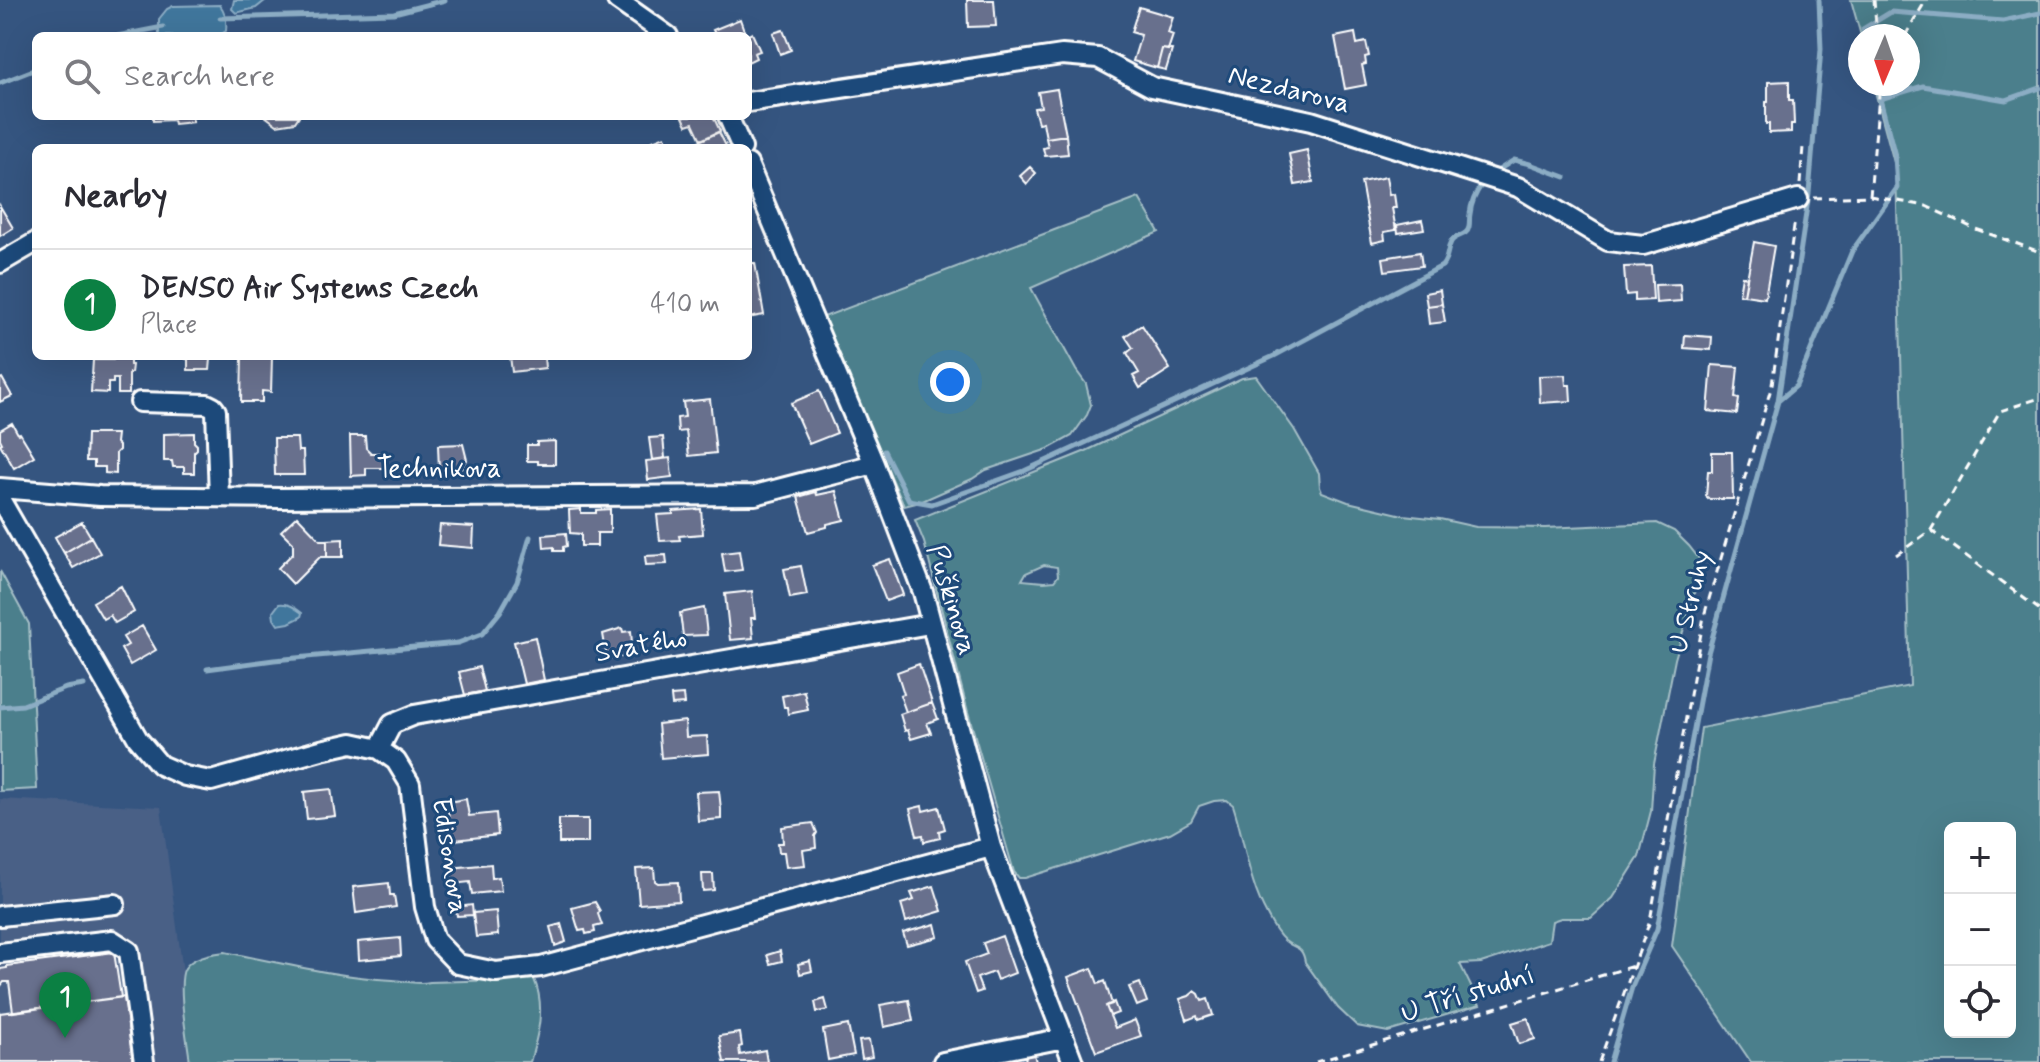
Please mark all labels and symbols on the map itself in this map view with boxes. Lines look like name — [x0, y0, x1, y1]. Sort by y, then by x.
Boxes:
north arrow — [1848, 24, 1920, 96]
street label: Nezdarova — [1224, 57, 1354, 123]
your location — [930, 362, 970, 402]
street label: Technikova — [377, 451, 501, 488]
street label: Puškinova — [917, 540, 985, 660]
street label: U Struhy — [1660, 547, 1722, 657]
street label: Svatého — [592, 620, 690, 672]
street label: Edisonova — [422, 795, 476, 917]
street label: U Tří studní — [1397, 957, 1539, 1033]
pin: 1 — [39, 972, 91, 1038]

